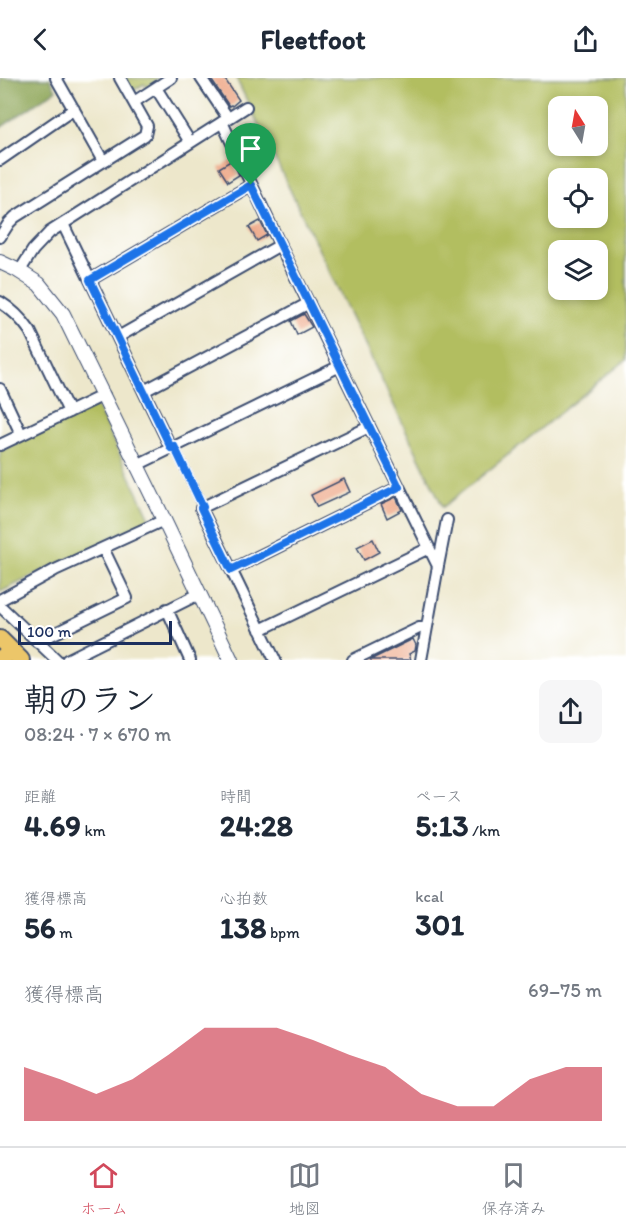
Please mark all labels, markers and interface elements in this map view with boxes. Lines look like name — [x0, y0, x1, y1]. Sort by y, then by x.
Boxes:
icon: back — [24, 23, 57, 56]
text: Fleetfoot — [260, 23, 366, 56]
icon: share — [569, 23, 602, 56]
north arrow — [548, 96, 608, 156]
map controls — [548, 96, 608, 300]
pin — [225, 123, 276, 185]
icon: arrive — [234, 132, 267, 165]
button: locate — [548, 168, 608, 228]
button: layers — [548, 240, 608, 300]
scale bar — [18, 618, 172, 646]
text: 100 m — [27, 622, 71, 641]
text: 朝のラン — [24, 680, 156, 719]
button: share — [539, 680, 602, 743]
text: 08:24 · 7 × 670 m — [24, 722, 171, 746]
text: 距離 — [24, 787, 56, 806]
text: 時間 — [220, 787, 252, 806]
text: ペース — [415, 787, 462, 806]
text: 4.69 — [24, 807, 81, 844]
text: 24:28 — [220, 807, 293, 844]
text: 5:13 — [415, 807, 469, 844]
text: km — [81, 821, 106, 840]
text: /km — [469, 821, 500, 840]
text: kcal — [415, 887, 444, 906]
text: 獲得標高 — [24, 889, 88, 908]
text: 心拍数 — [220, 889, 268, 908]
text: 301 — [415, 906, 464, 943]
text: 56 — [24, 909, 56, 946]
text: 138 — [220, 909, 266, 946]
text: m — [56, 923, 73, 942]
text: bpm — [266, 923, 300, 942]
text: 69–75 m — [528, 978, 602, 1002]
text: 獲得標高 — [24, 982, 104, 1006]
tab: ホーム — [80, 1159, 128, 1219]
tab: 地図 — [288, 1159, 321, 1219]
tab: 保存済み — [482, 1159, 546, 1219]

